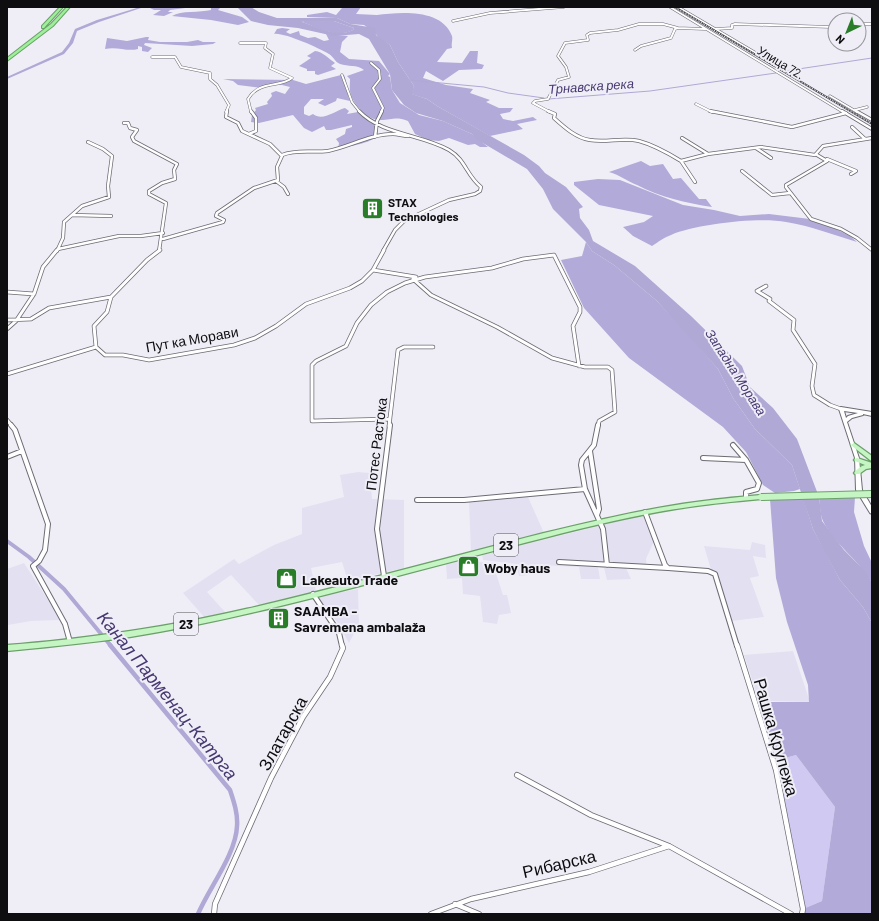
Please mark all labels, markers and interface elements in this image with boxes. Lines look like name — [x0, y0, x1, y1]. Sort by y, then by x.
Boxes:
north arrow — [827, 12, 867, 52]
text: N — [833, 32, 847, 47]
street label: Улица 72. — [755, 43, 807, 82]
water label: Трнавска река — [548, 75, 634, 97]
place label: STAX Technologies — [388, 195, 459, 223]
building icon: STAX Technologies — [360, 196, 386, 222]
street label: Пут ка Морави — [144, 322, 240, 356]
water label: Западна Морава — [702, 326, 770, 418]
street label: Потес Растока — [362, 396, 390, 491]
road number: 23 — [494, 534, 518, 556]
shop icon: Woby haus — [455, 554, 481, 580]
place label: Woby haus — [484, 559, 550, 576]
shop icon: Lakeauto Trade — [274, 566, 300, 592]
place label: Lakeauto Trade — [302, 571, 399, 588]
place label: SAAMBA - Savremena ambalaža — [294, 602, 426, 635]
building icon: SAAMBA - Savremena ambalaža — [265, 605, 291, 631]
water label: Канал Парменац-Катрга — [93, 606, 243, 784]
road number: 23 — [174, 613, 198, 635]
street label: Рашка Крупежа — [751, 676, 804, 799]
street label: Златарска — [253, 692, 311, 774]
street label: Рибарска — [520, 845, 598, 881]

